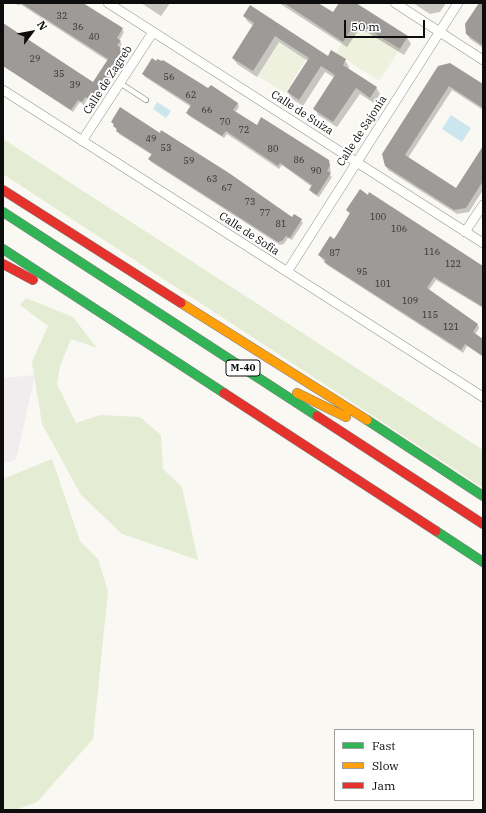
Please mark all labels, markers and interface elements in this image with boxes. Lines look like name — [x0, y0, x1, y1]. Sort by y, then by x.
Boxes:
house number: 32 — [57, 11, 67, 21]
north arrow — [12, 12, 52, 52]
scale bar — [346, 12, 427, 38]
text: N — [34, 18, 50, 33]
text: 50 m — [351, 19, 380, 34]
house number: 36 — [73, 22, 83, 32]
house number: 40 — [89, 32, 99, 42]
street label: Calle de Zagreb — [81, 43, 135, 117]
house number: 29 — [30, 54, 40, 64]
house number: 35 — [54, 69, 64, 79]
house number: 56 — [164, 72, 174, 82]
house number: 39 — [70, 80, 80, 90]
street label: Calle de Suiza — [268, 88, 336, 138]
house number: 62 — [186, 90, 196, 100]
street label: Calle de Sajonia — [334, 93, 390, 169]
house number: 66 — [202, 105, 212, 115]
house number: 70 — [220, 117, 230, 127]
house number: 72 — [239, 125, 249, 135]
house number: 49 — [146, 134, 156, 144]
house number: 53 — [161, 143, 171, 153]
house number: 80 — [268, 144, 278, 154]
house number: 86 — [294, 155, 304, 165]
house number: 59 — [184, 156, 194, 166]
house number: 90 — [311, 166, 321, 176]
house number: 63 — [207, 174, 217, 184]
house number: 67 — [222, 183, 232, 193]
house number: 73 — [245, 197, 255, 207]
house number: 77 — [260, 208, 270, 218]
street label: Calle de Sofía — [216, 210, 282, 258]
house number: 100 — [370, 212, 386, 222]
house number: 81 — [276, 219, 286, 229]
house number: 106 — [391, 224, 407, 234]
house number: 116 — [424, 247, 440, 257]
house number: 87 — [330, 248, 340, 258]
house number: 122 — [445, 259, 461, 269]
house number: 95 — [357, 267, 367, 277]
house number: 101 — [375, 279, 391, 289]
house number: 109 — [402, 296, 418, 306]
house number: 115 — [422, 310, 438, 320]
house number: 121 — [443, 322, 459, 332]
road number: M-40 — [226, 360, 260, 376]
legend — [334, 729, 474, 801]
text: Fast — [372, 738, 396, 753]
text: Slow — [372, 758, 399, 773]
text: Jam — [372, 778, 395, 793]

